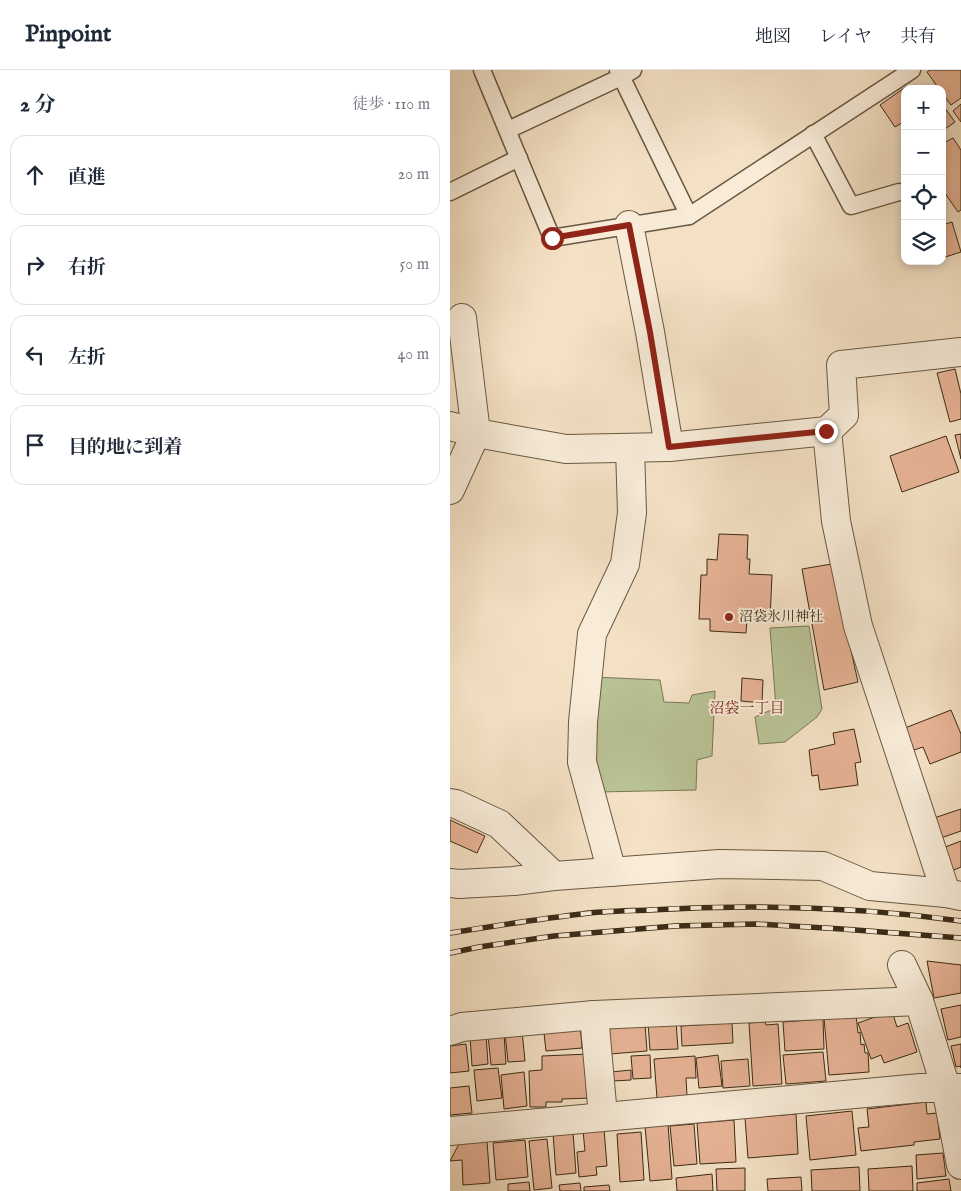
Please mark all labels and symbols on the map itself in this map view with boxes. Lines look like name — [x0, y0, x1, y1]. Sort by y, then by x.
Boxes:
route start — [541, 227, 564, 250]
route end — [815, 420, 838, 443]
place label: 沼袋氷川神社 — [739, 608, 823, 626]
marker: 沼袋氷川神社 — [723, 611, 735, 623]
district label: 沼袋一丁目 — [709, 699, 785, 718]

